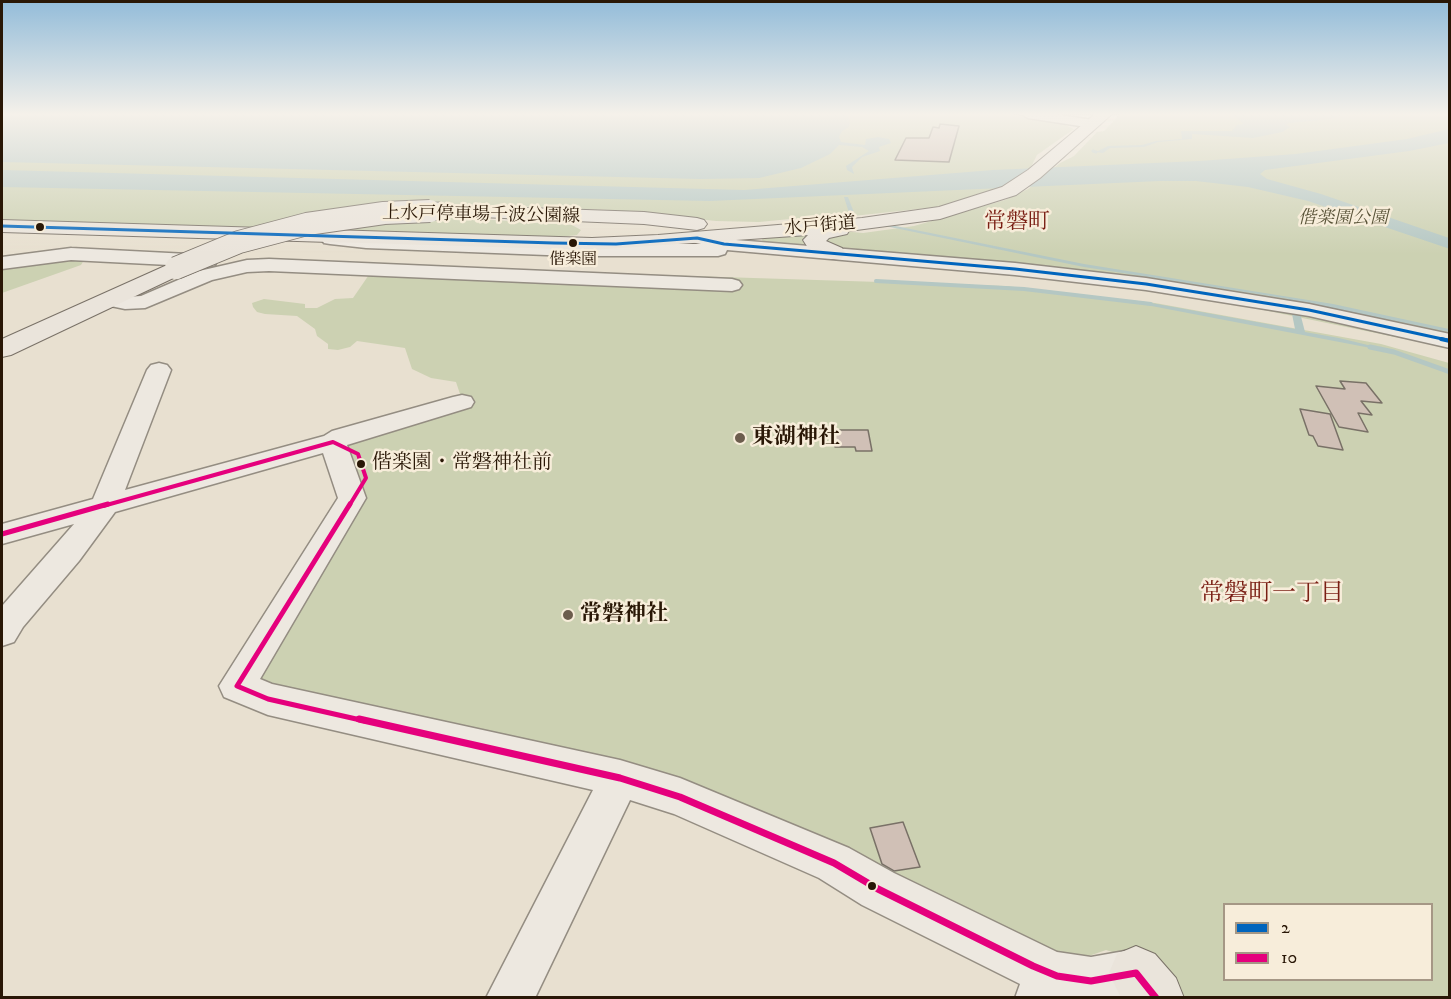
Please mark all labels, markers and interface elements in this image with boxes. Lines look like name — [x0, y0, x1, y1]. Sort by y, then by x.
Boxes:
street label: 上水戸停車場千波公園線 — [382, 203, 580, 229]
park label: 偕楽園公園 — [1298, 208, 1388, 230]
district label: 常磐町 — [984, 210, 1050, 236]
street label: 水戸街道 — [783, 213, 857, 241]
unlabelled marker — [34, 221, 46, 233]
marker: 偕楽園 — [567, 237, 579, 249]
place label: 偕楽園 — [549, 251, 597, 271]
place label: 東湖神社 — [752, 425, 840, 451]
marker: 東湖神社 — [733, 431, 747, 445]
place label: 偕楽園・常磐神社前 — [372, 452, 552, 476]
marker: 偕楽園・常磐神社前 — [355, 458, 367, 470]
district label: 常磐町一丁目 — [1200, 581, 1344, 609]
place label: 常磐神社 — [580, 602, 668, 628]
marker: 常磐神社 — [561, 608, 575, 622]
unlabelled marker — [866, 880, 878, 892]
legend — [1223, 903, 1433, 981]
text: 2 — [1281, 917, 1290, 939]
text: 10 — [1281, 947, 1297, 969]

